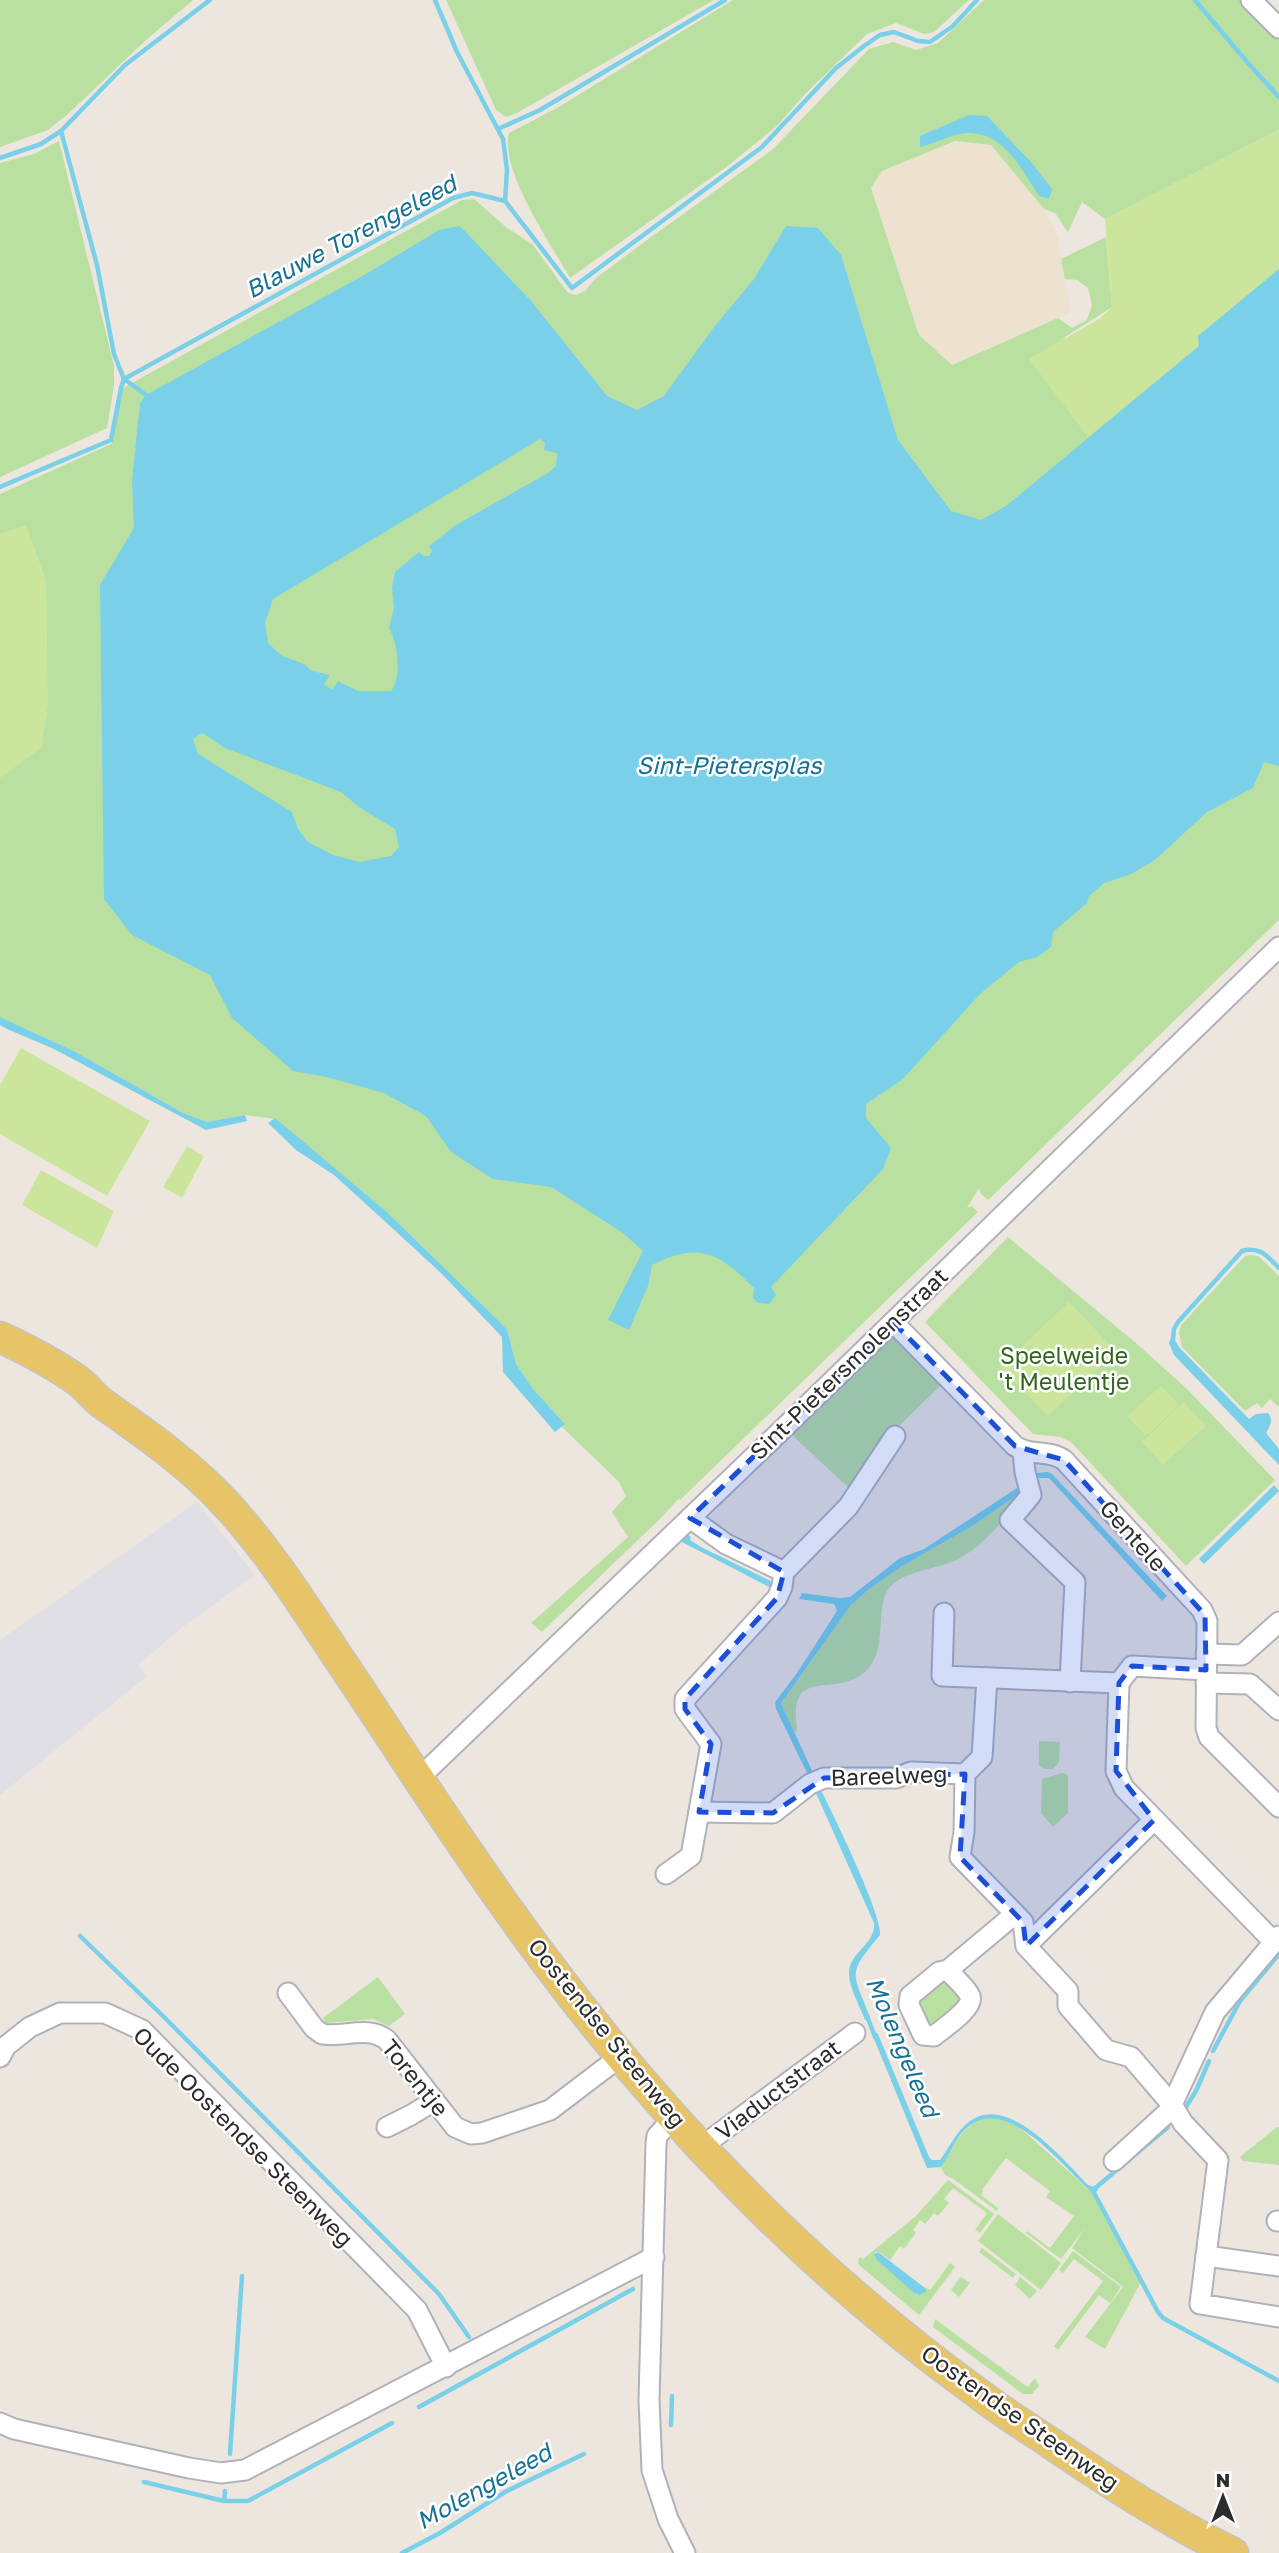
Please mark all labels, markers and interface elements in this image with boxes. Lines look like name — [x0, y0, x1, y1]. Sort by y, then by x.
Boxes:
water label: Blauwe Torengeleed — [240, 166, 464, 304]
water label: Sint-Pietersplas — [637, 750, 823, 779]
street label: Sint-Pietersmolenstraat — [743, 1261, 953, 1465]
park label: Speelweide 't Meulentje — [999, 1341, 1129, 1395]
street label: Gentele — [1094, 1494, 1173, 1577]
street label: Bareelweg — [830, 1759, 948, 1791]
street label: Oostendse Steenweg — [523, 1932, 693, 2133]
water label: Molengeleed — [860, 1972, 947, 2124]
street label: Oude Oostendse Steenweg — [128, 2021, 359, 2252]
street label: Torentje — [376, 2033, 455, 2121]
street label: Viaductstraat — [709, 2033, 846, 2145]
street label: Oostendse Steenweg — [916, 2338, 1125, 2496]
water label: Molengeleed — [411, 2435, 559, 2536]
north arrow — [1188, 2462, 1258, 2532]
text: N — [1216, 2468, 1230, 2491]

